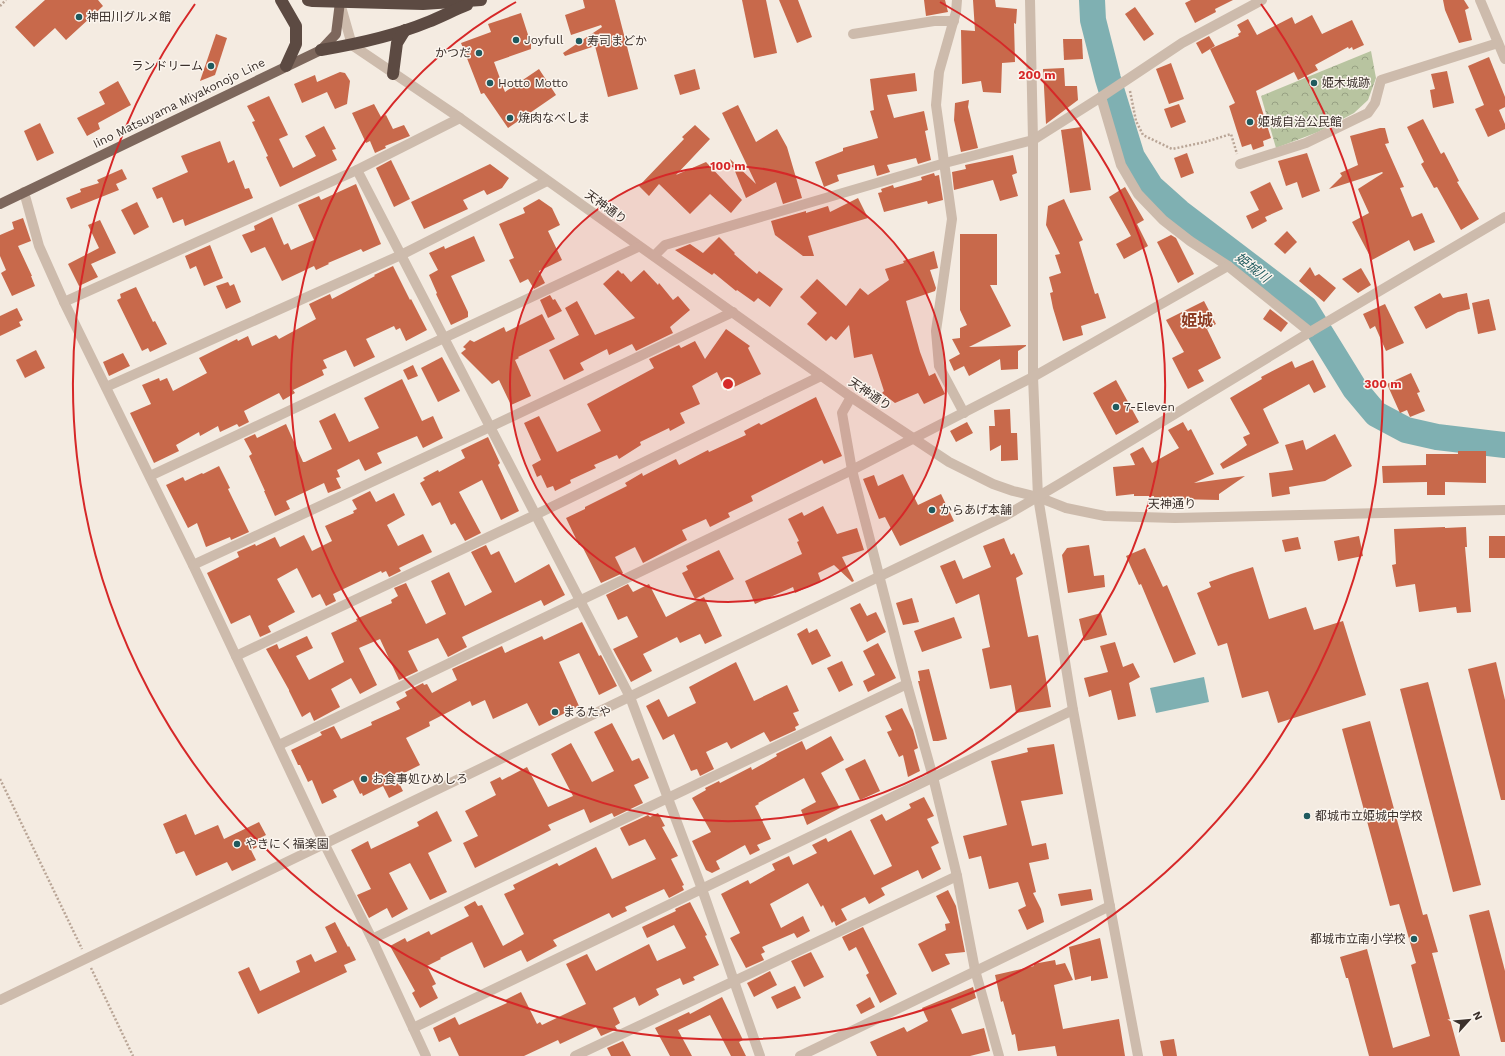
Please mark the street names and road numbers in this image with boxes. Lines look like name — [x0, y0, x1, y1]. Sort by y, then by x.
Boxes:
street label: Iino Matsuyama Miyakonojo Line — [91, 55, 267, 151]
street label: 天神通り — [582, 187, 630, 227]
street label: 天神通り — [846, 375, 894, 413]
street label: 天神通り — [1148, 497, 1196, 511]

